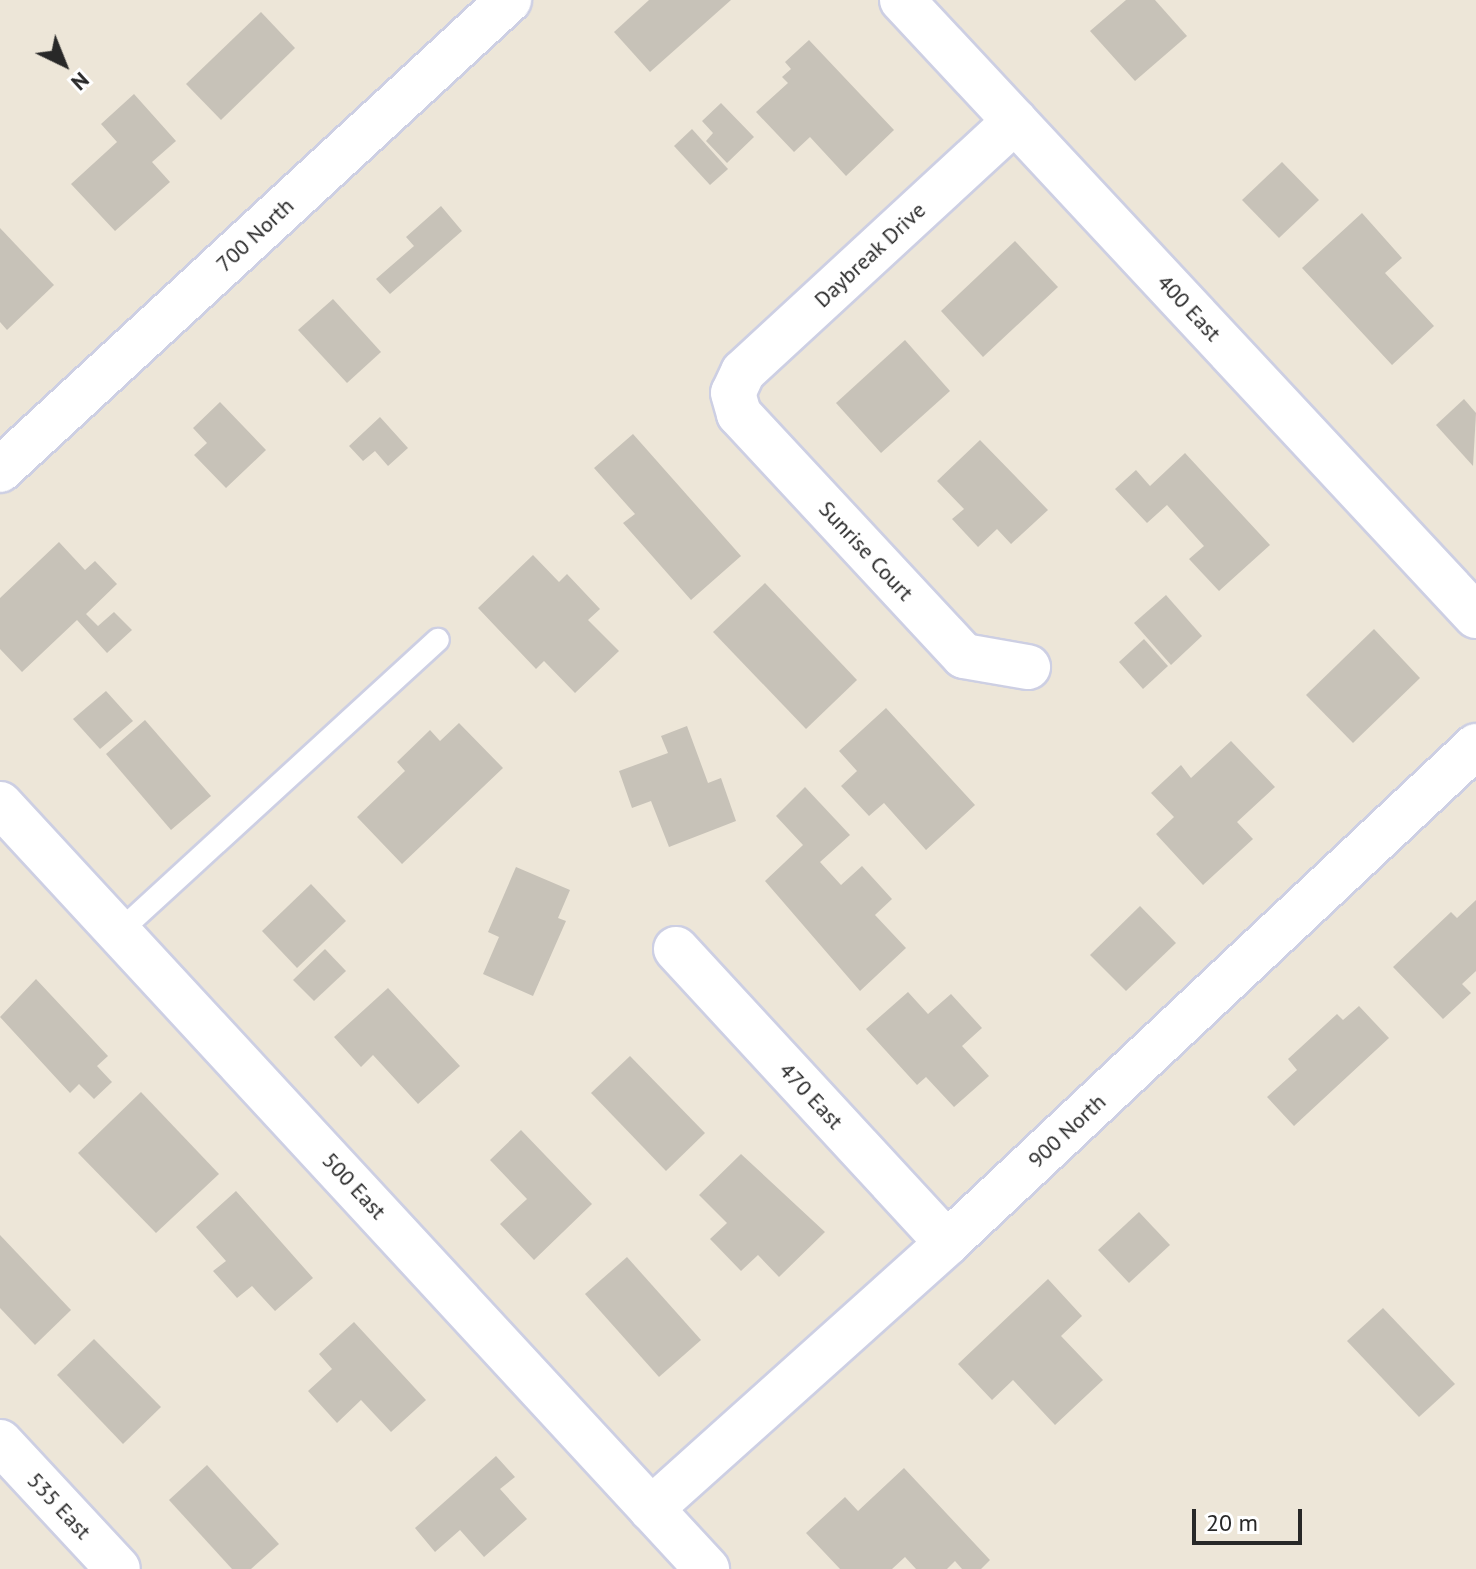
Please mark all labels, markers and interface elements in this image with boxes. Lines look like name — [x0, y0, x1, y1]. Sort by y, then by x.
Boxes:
north arrow — [24, 24, 104, 104]
text: N — [66, 66, 95, 97]
street label: 700 North — [211, 193, 299, 277]
street label: Daybreak Drive — [809, 197, 931, 313]
street label: 400 East — [1152, 269, 1226, 347]
street label: Sunrise Court — [813, 496, 919, 606]
street label: 470 East — [774, 1057, 848, 1135]
street label: 900 North — [1023, 1089, 1111, 1173]
street label: 500 East — [317, 1147, 391, 1225]
street label: 535 East — [22, 1467, 96, 1545]
scale bar — [1196, 1493, 1306, 1543]
text: 20 m — [1206, 1507, 1258, 1538]

